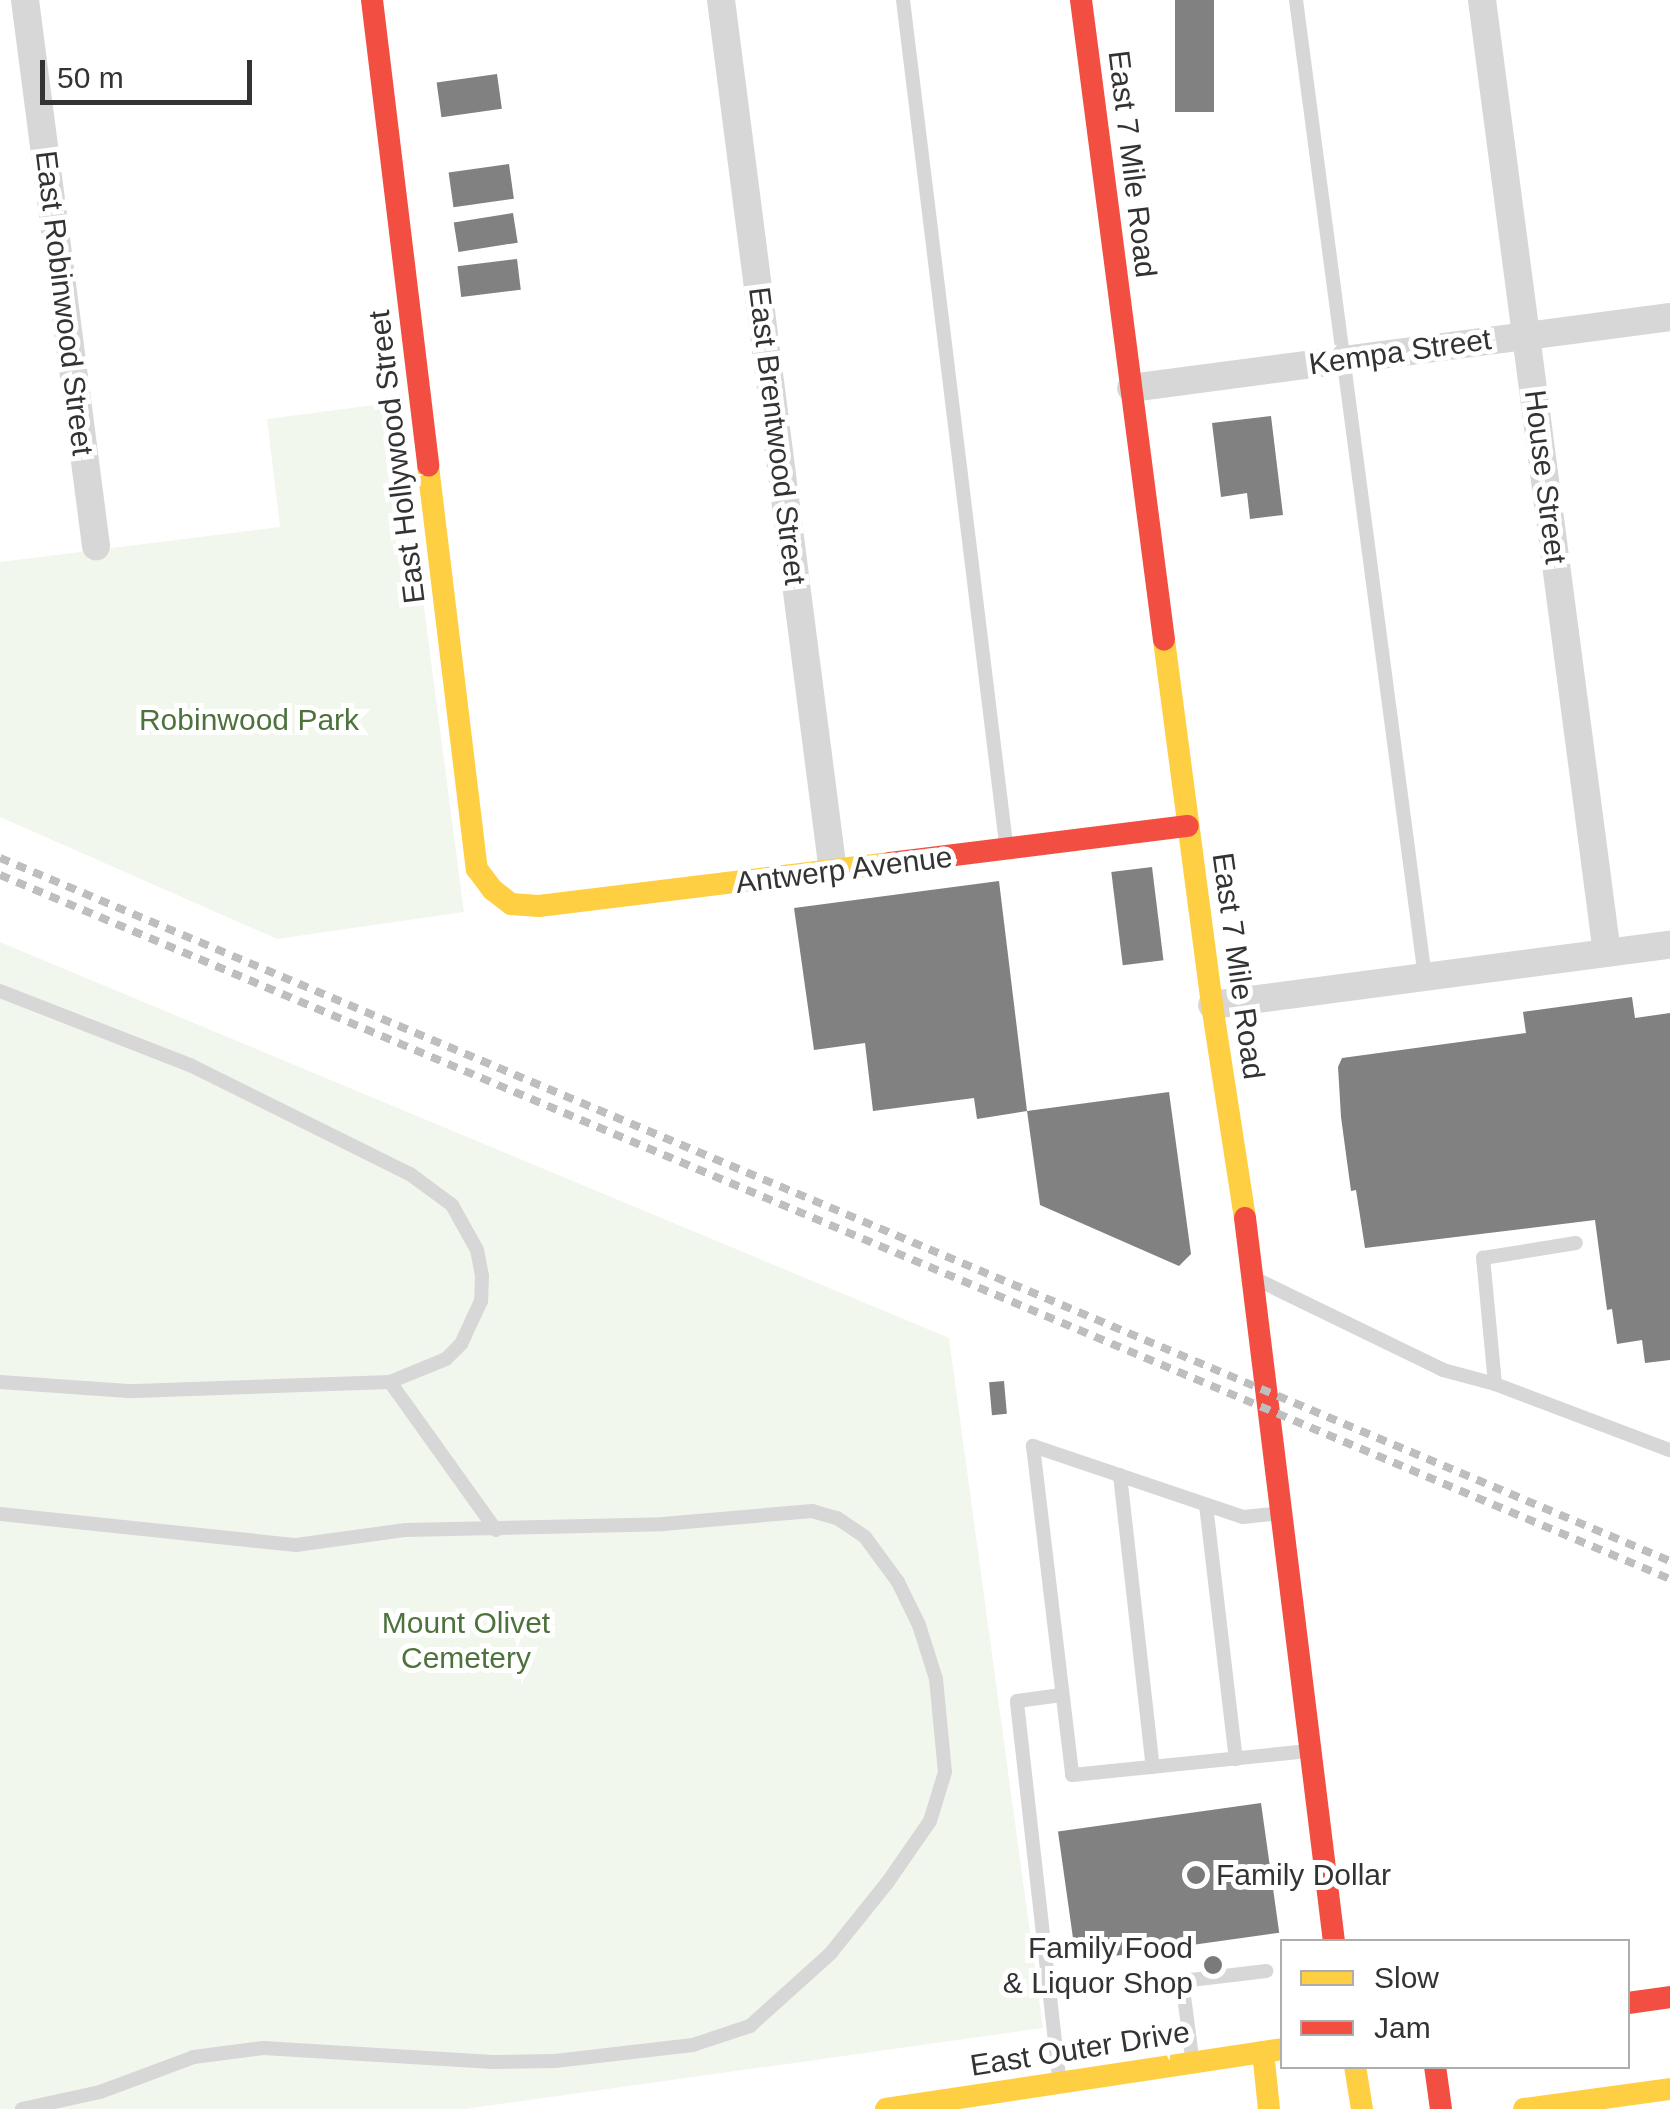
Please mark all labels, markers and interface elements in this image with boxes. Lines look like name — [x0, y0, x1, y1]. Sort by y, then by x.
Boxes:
scale bar — [45, 40, 258, 102]
street label: East 7 Mile Road — [1100, 48, 1164, 280]
text: 50 m — [57, 61, 124, 94]
street label: East Robinwood Street — [27, 149, 101, 457]
street label: East Brentwood Street — [741, 285, 813, 587]
street label: East Hollywood Street — [361, 308, 433, 606]
street label: Kempa Street — [1307, 321, 1493, 383]
street label: House Street — [1516, 388, 1574, 566]
park label: Robinwood Park — [139, 702, 359, 738]
street label: Antwerp Avenue — [733, 839, 955, 901]
street label: East 7 Mile Road — [1204, 850, 1272, 1082]
park label: Mount Olivet Cemetery — [382, 1605, 550, 1676]
place label: Family Dollar — [1216, 1857, 1391, 1893]
marker: Family Dollar — [1185, 1864, 1207, 1886]
place label: Family Food & Liquor Shop — [1003, 1930, 1193, 2000]
legend — [1280, 1939, 1630, 2069]
marker: Family Food & Liquor Shop — [1202, 1954, 1224, 1976]
text: Slow — [1374, 1961, 1439, 1994]
text: Jam — [1374, 2011, 1431, 2044]
street label: East Outer Drive — [968, 2014, 1192, 2084]

